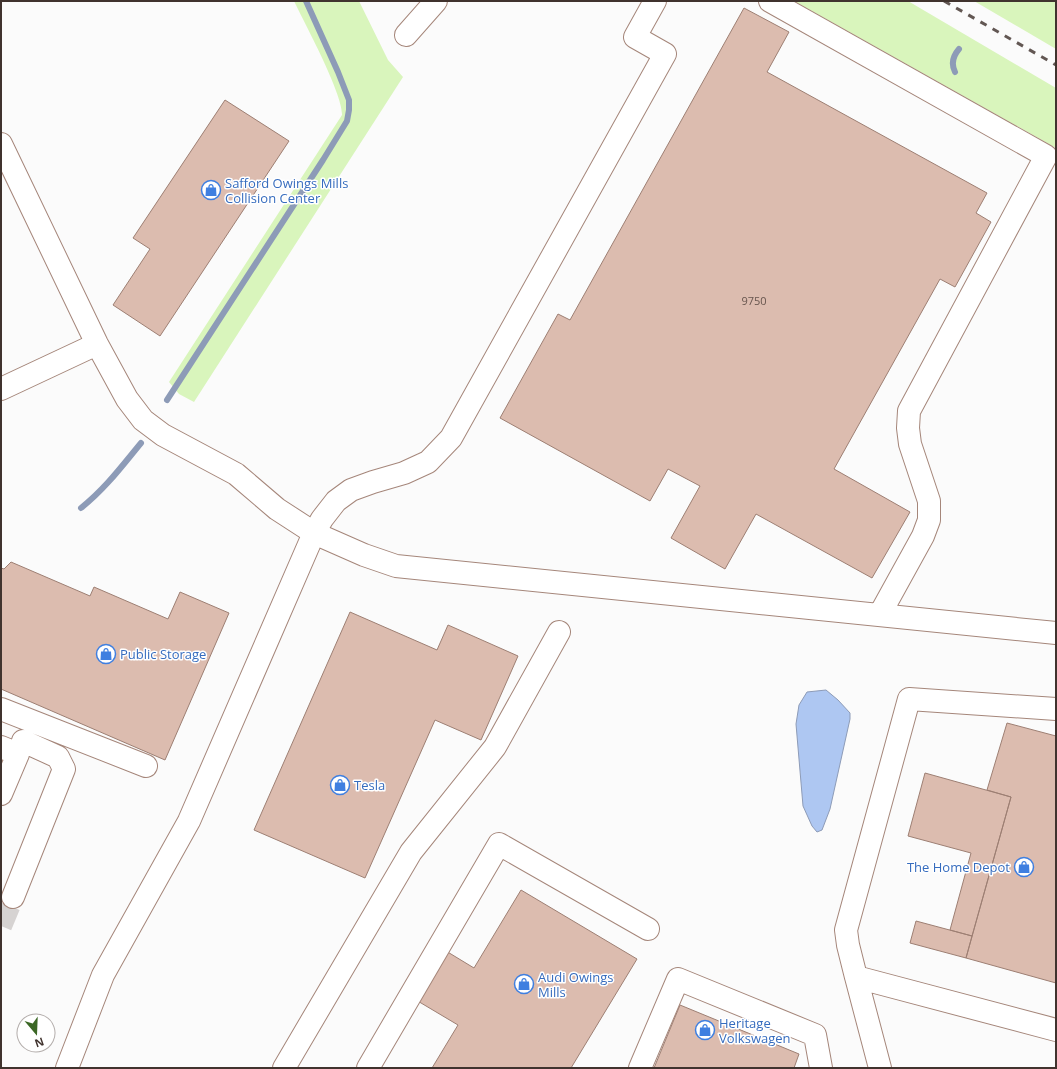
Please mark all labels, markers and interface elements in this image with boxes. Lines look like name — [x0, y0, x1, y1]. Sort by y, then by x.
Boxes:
place label: Safford Owings Mills Collision Center — [225, 174, 348, 207]
shop icon: Safford Owings Mills Collision Center — [200, 179, 222, 201]
house number: 9750 — [741, 293, 767, 308]
shop icon: Public Storage — [95, 643, 117, 665]
place label: Public Storage — [120, 645, 206, 663]
shop icon: Tesla — [329, 774, 351, 796]
place label: Tesla — [354, 776, 385, 794]
shop icon: The Home Depot — [1013, 856, 1035, 878]
place label: The Home Depot — [907, 858, 1010, 876]
place label: Audi Owings Mills — [538, 968, 614, 1001]
shop icon: Audi Owings Mills — [513, 973, 535, 995]
north arrow — [16, 1013, 56, 1053]
place label: Heritage Volkswagen — [719, 1014, 791, 1047]
shop icon: Heritage Volkswagen — [694, 1019, 716, 1041]
text: N — [33, 1034, 46, 1051]

